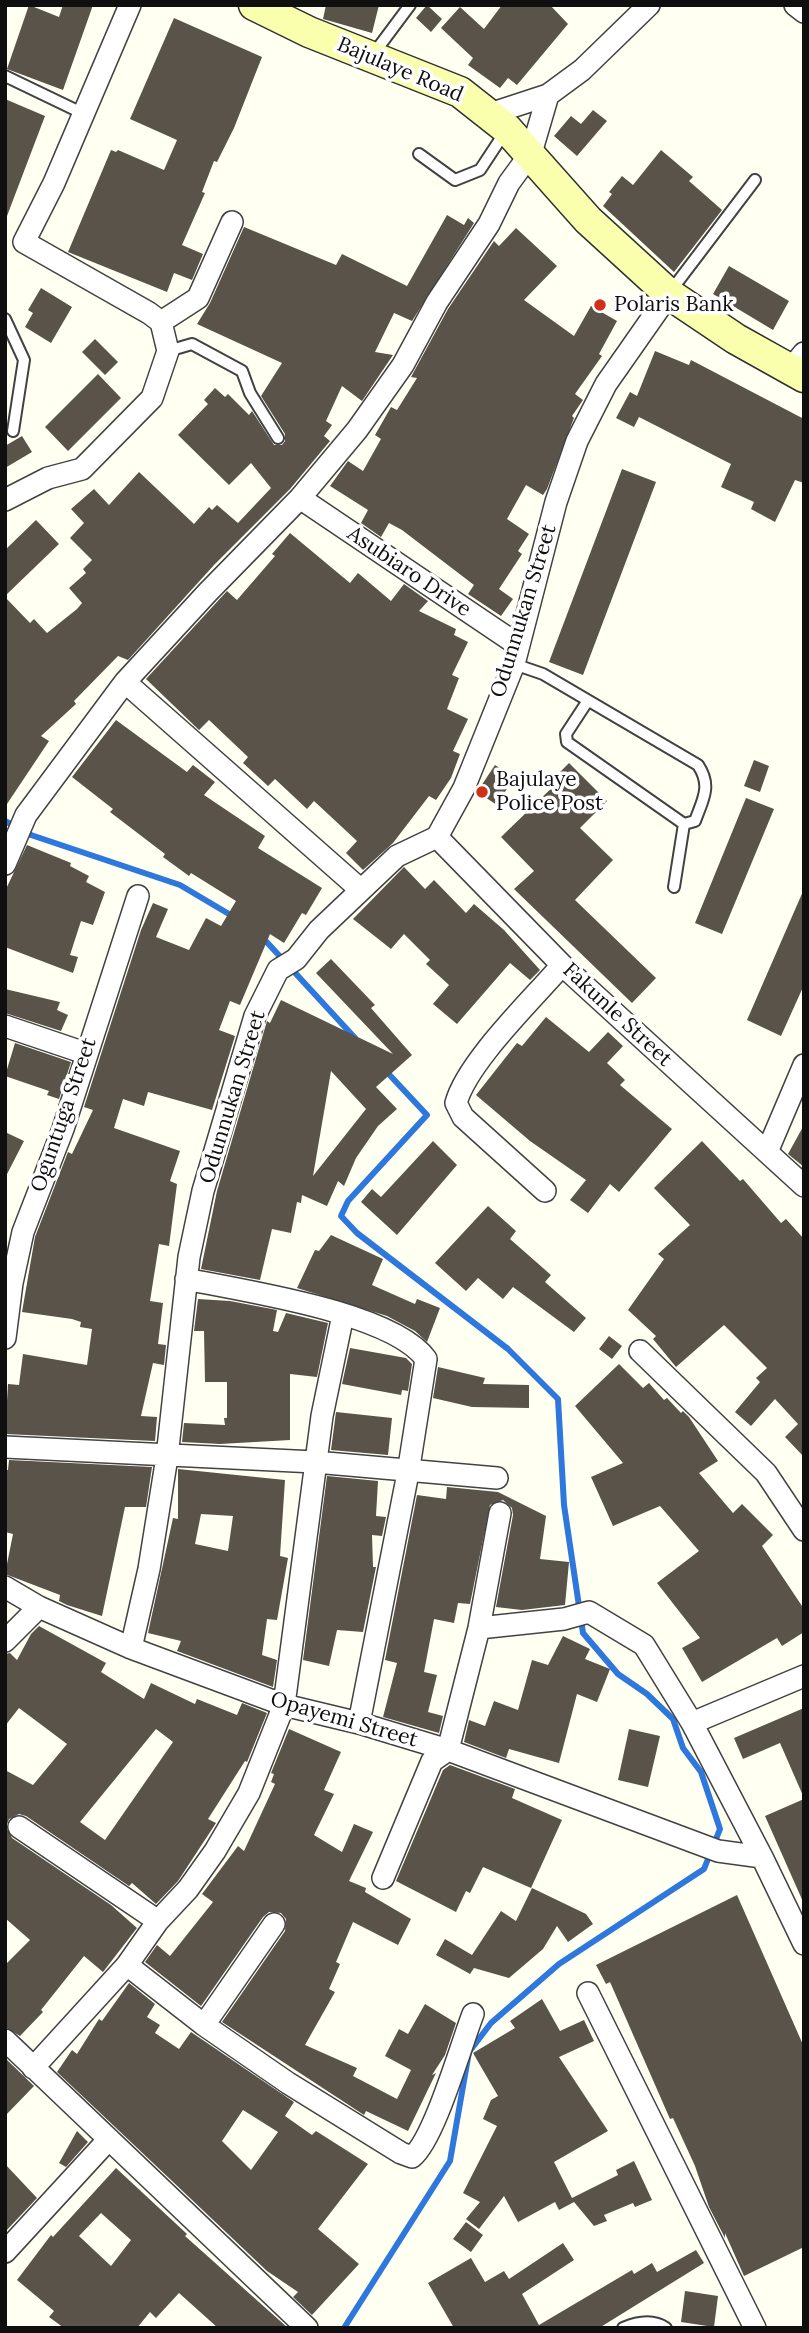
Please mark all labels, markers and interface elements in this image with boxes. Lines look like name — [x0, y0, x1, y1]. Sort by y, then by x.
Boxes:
street label: Bajulaye Road — [333, 32, 467, 108]
place label: Polaris Bank — [614, 292, 734, 318]
marker: Polaris Bank — [592, 297, 608, 313]
street label: Asubiaro Drive — [342, 521, 476, 623]
street label: Odunnukan Street — [486, 521, 562, 701]
place label: Bajulaye Police Post — [496, 767, 603, 817]
marker: Bajulaye Police Post — [474, 784, 490, 800]
street label: Fakunle Street — [557, 958, 677, 1072]
street label: Odunnukan Street — [195, 1007, 271, 1187]
street label: Oguntuga Street — [26, 1035, 102, 1195]
street label: Opayemi Street — [268, 1687, 420, 1753]

